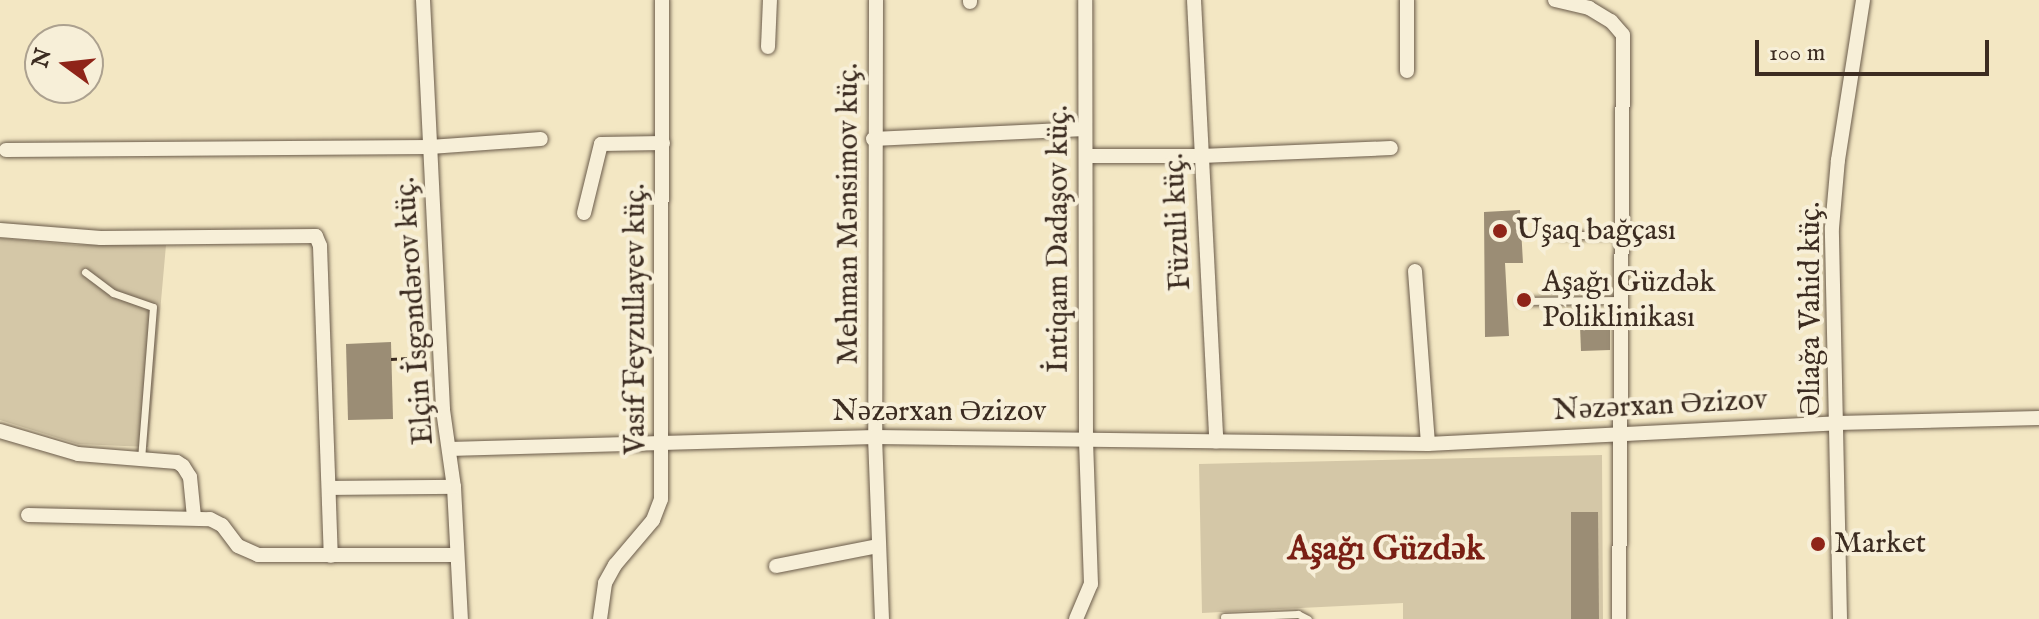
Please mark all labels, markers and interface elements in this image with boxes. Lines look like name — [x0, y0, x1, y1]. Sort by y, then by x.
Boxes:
north arrow — [24, 24, 104, 104]
scale bar — [1759, 24, 1993, 74]
text: 100 m — [1769, 38, 1825, 69]
text: N — [27, 45, 59, 71]
street label: Mehman Mənsimov küç. — [831, 63, 867, 365]
street label: İntiqam Dadaşov küç. — [1041, 105, 1077, 373]
street label: Füzuli küç. — [1156, 152, 1200, 292]
street label: Elçin İsgəndərov küç. — [388, 176, 442, 446]
street label: Vasif Feyzullayev küç. — [618, 183, 654, 455]
street label: Əliağa Vahid küç. — [1793, 202, 1829, 416]
place label: Uşaq bağçası — [1516, 213, 1676, 249]
marker: Uşaq bağçası — [1491, 222, 1509, 240]
place label: Aşağı Güzdək Poliklinikası — [1542, 265, 1715, 336]
marker: Aşağı Güzdək Poliklinikası — [1513, 289, 1535, 311]
street label: Nəzərxan Əzizov — [1552, 382, 1768, 430]
street label: Nəzərxan Əzizov — [832, 394, 1046, 430]
place label: Market — [1834, 526, 1926, 562]
district label: Aşağı Güzdək — [1288, 530, 1484, 570]
marker: Market — [1809, 535, 1827, 553]

